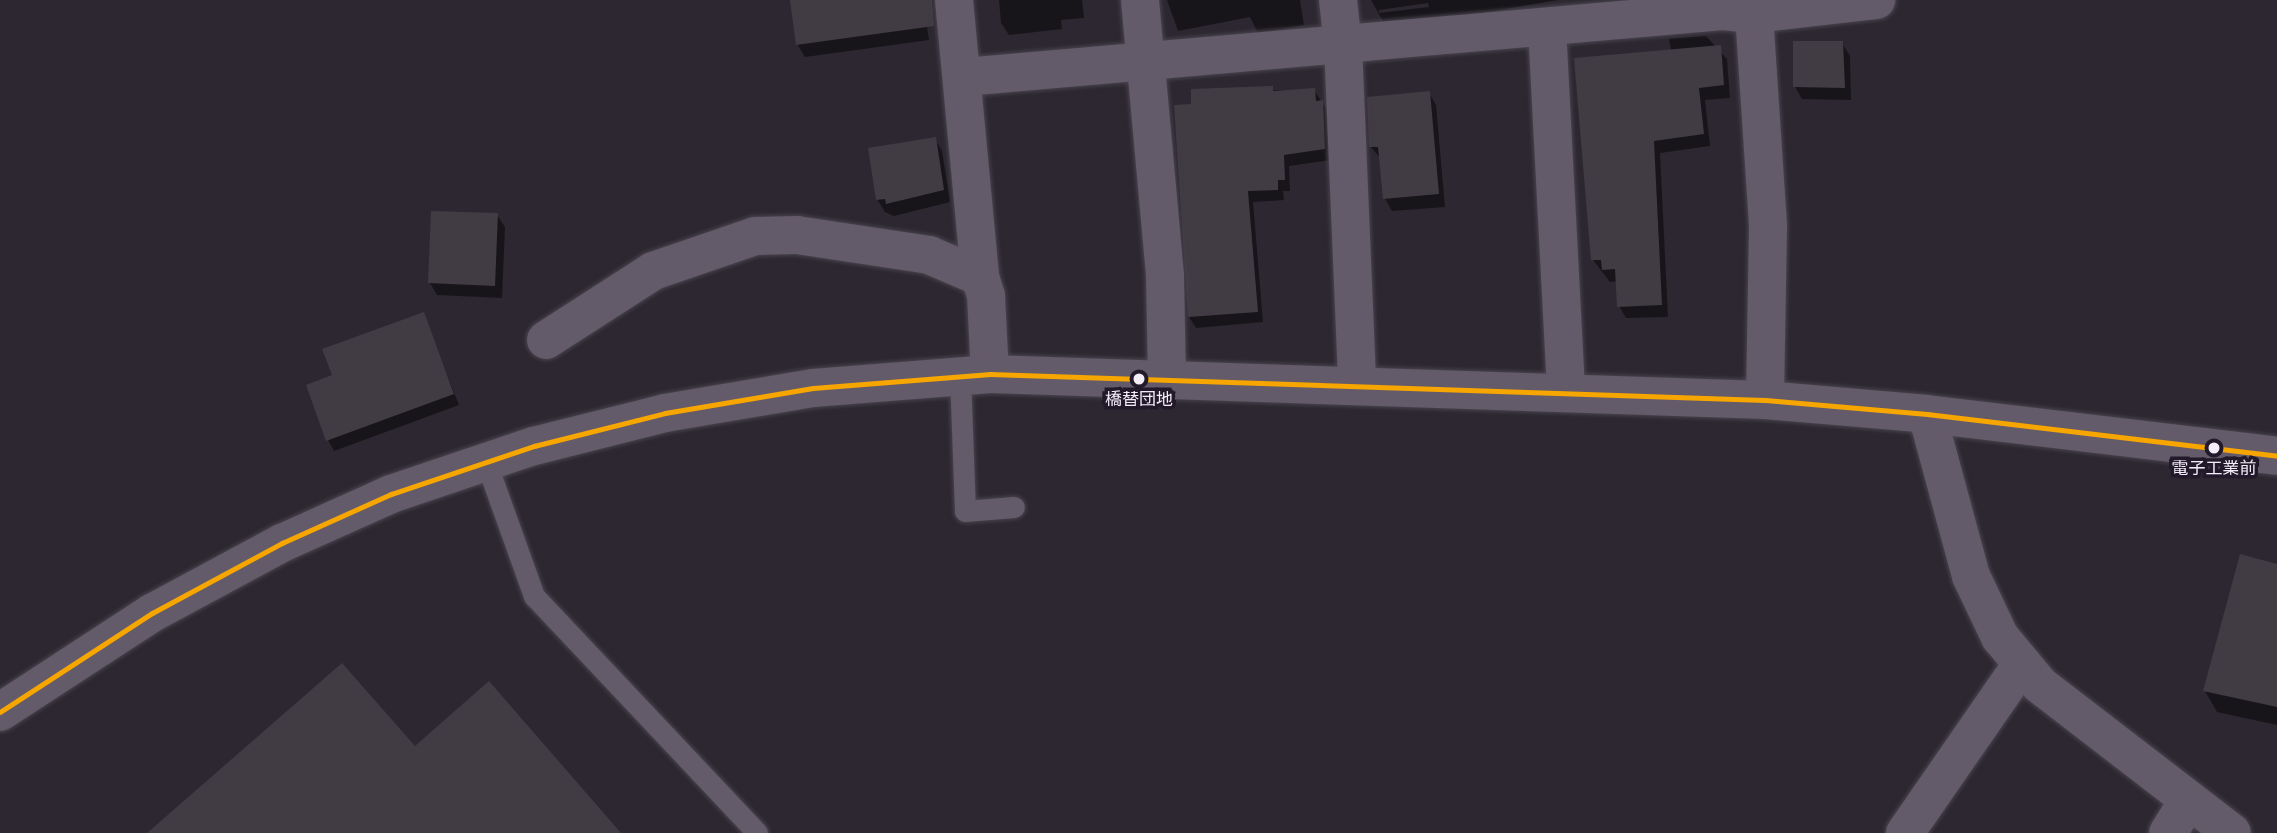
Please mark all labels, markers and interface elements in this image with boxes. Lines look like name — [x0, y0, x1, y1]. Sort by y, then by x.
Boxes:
marker: 橋替団地 — [1132, 372, 1146, 386]
place label: 橋替団地 — [1105, 389, 1173, 409]
marker: 電子工業前 — [2207, 441, 2221, 455]
place label: 電子工業前 — [2172, 458, 2256, 478]

